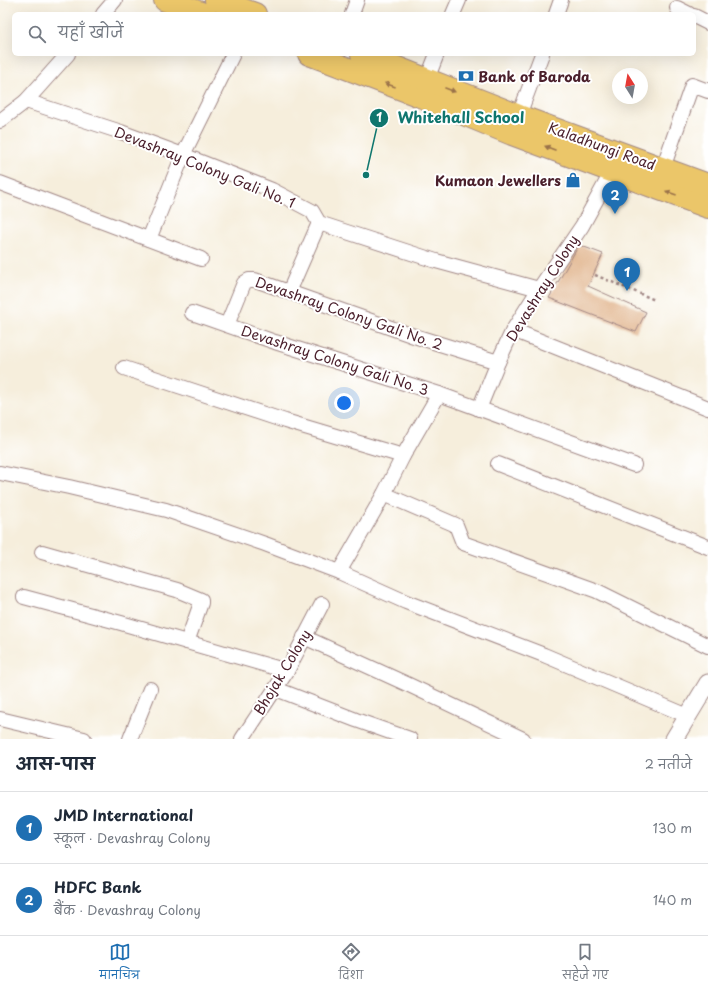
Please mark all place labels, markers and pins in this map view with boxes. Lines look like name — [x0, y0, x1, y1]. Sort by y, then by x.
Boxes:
place label: Bank of Baroda — [478, 66, 591, 87]
bank icon: Bank of Baroda — [457, 67, 475, 85]
callout: Whitehall School — [369, 104, 532, 131]
place label: Kumaon Jewellers — [435, 170, 561, 191]
shop icon: Kumaon Jewellers — [564, 171, 582, 189]
pin: 2 — [602, 181, 628, 214]
pin: 1 — [614, 258, 640, 291]

